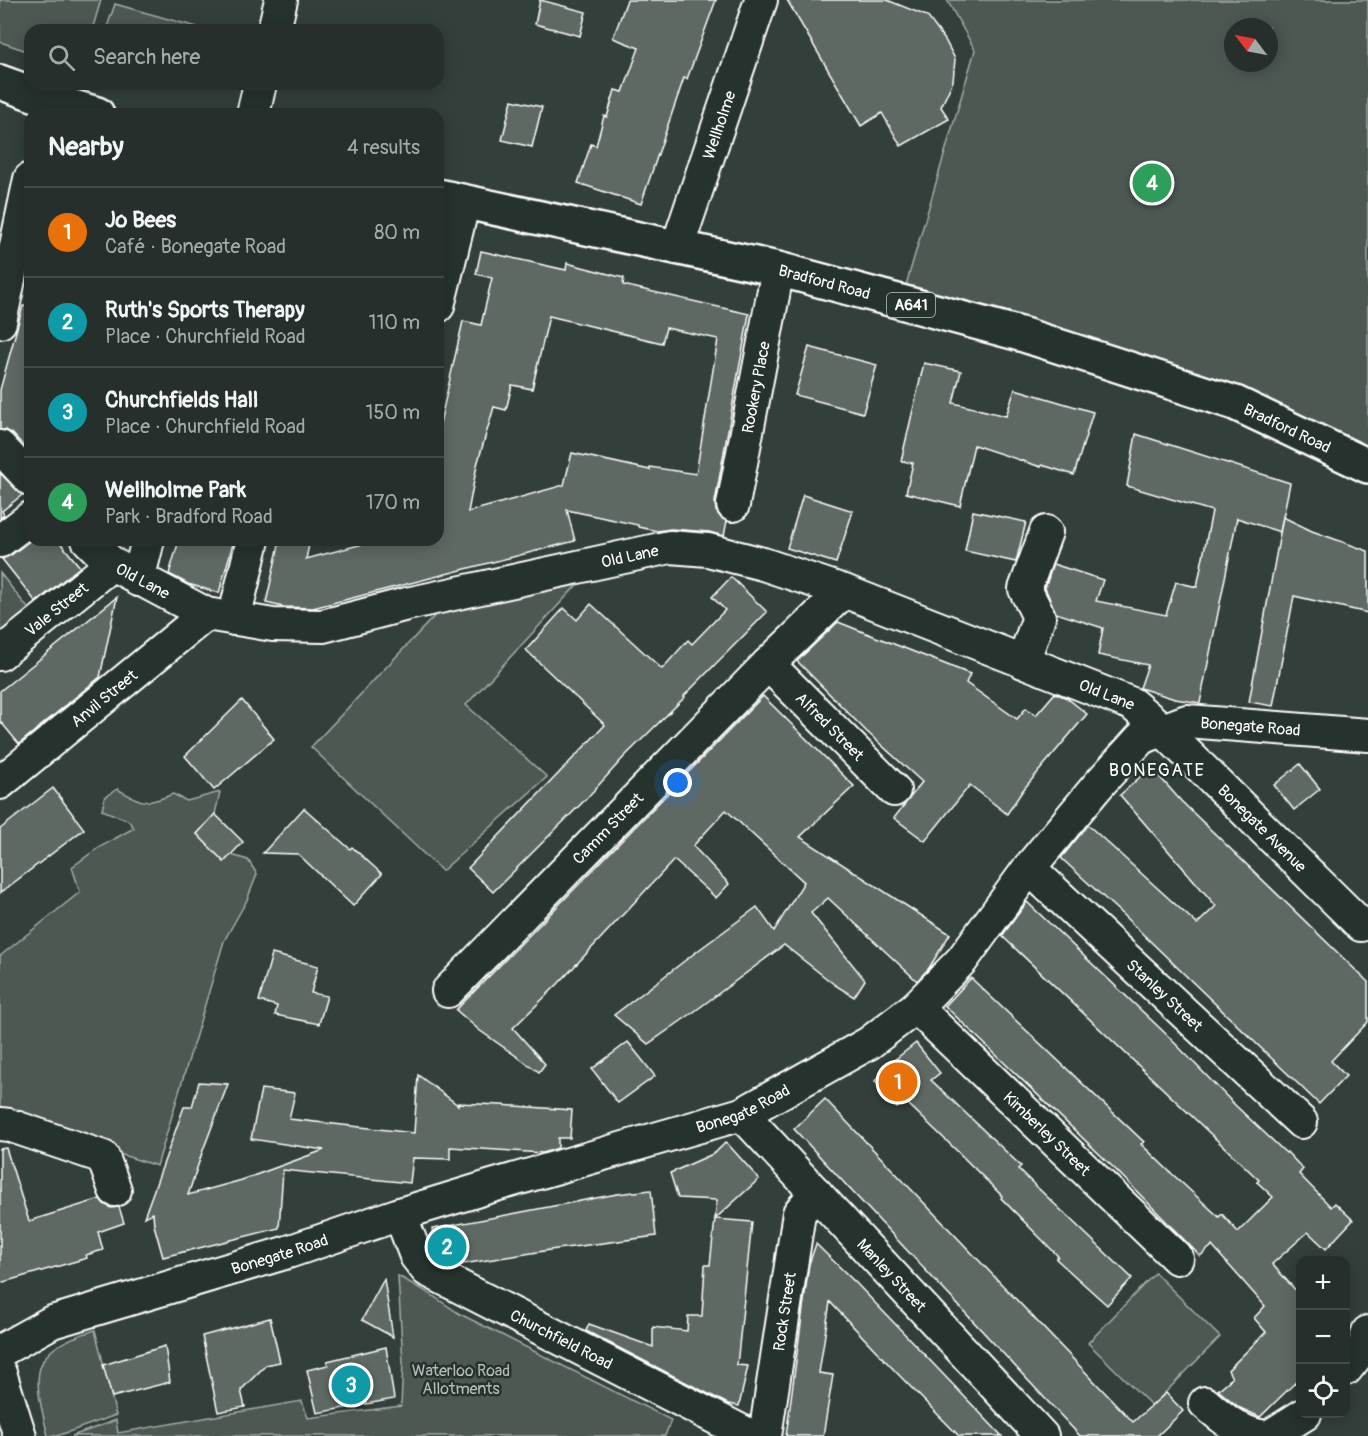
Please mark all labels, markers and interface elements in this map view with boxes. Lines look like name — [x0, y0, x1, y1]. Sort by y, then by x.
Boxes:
north arrow — [1224, 18, 1278, 72]
search box — [24, 24, 444, 90]
icon: search — [45, 41, 78, 74]
text: Search here — [93, 43, 200, 71]
street label: Wellholme — [699, 88, 741, 162]
text: Nearby — [48, 131, 124, 163]
text: 4 results — [347, 135, 420, 160]
pin: 4 — [1132, 160, 1172, 206]
text: Jo Bees — [105, 206, 176, 234]
text: 1 — [64, 220, 71, 245]
text: 80 m — [374, 220, 420, 245]
text: Café · Bonegate Road — [105, 234, 286, 259]
street label: Bradford Road — [776, 261, 872, 304]
road number: A641 — [887, 293, 935, 317]
text: Ruth's Sports Therapy — [105, 296, 305, 324]
text: 2 — [62, 310, 73, 335]
text: 110 m — [369, 310, 420, 335]
text: Place · Churchfield Road — [105, 324, 306, 349]
street label: Rookery Place — [738, 340, 775, 435]
text: Churchfields Hall — [105, 386, 258, 414]
street label: Bradford Road — [1240, 399, 1334, 458]
text: 3 — [62, 400, 73, 425]
text: 150 m — [366, 400, 420, 425]
text: Place · Churchfield Road — [105, 414, 306, 439]
text: Wellholme Park — [105, 476, 246, 504]
text: 4 — [62, 490, 73, 515]
text: 170 m — [366, 490, 420, 515]
text: Park · Bradford Road — [105, 504, 273, 529]
street label: Old Lane — [599, 541, 661, 573]
street label: Old Lane — [112, 559, 173, 604]
street label: Vale Street — [21, 578, 93, 641]
street label: Anvil Street — [67, 665, 142, 732]
street label: Old Lane — [1076, 675, 1137, 715]
street label: Alfred Street — [791, 688, 868, 766]
street label: Bonegate Road — [1200, 713, 1301, 741]
district label: BONEGATE — [1109, 759, 1205, 782]
your location — [663, 768, 692, 797]
street label: Bonegate Avenue — [1213, 781, 1310, 877]
street label: Camm Street — [569, 788, 648, 869]
street label: Stanley Street — [1122, 955, 1207, 1037]
pin: 1 — [878, 1060, 918, 1104]
street label: Bonegate Road — [694, 1080, 794, 1138]
street label: Kimberley Street — [999, 1087, 1095, 1181]
pin: 2 — [428, 1224, 466, 1270]
street label: Bonegate Road — [229, 1230, 331, 1279]
street label: Manley Street — [852, 1235, 931, 1317]
map controls — [1296, 1256, 1350, 1418]
button: + — [1296, 1256, 1350, 1310]
street label: Rock Street — [769, 1270, 801, 1352]
street label: Churchfield Road — [507, 1305, 616, 1374]
button: − — [1296, 1310, 1350, 1364]
park label: Waterloo Road Allotments — [412, 1361, 510, 1399]
pin: 3 — [332, 1362, 370, 1408]
button: locate — [1296, 1364, 1350, 1418]

